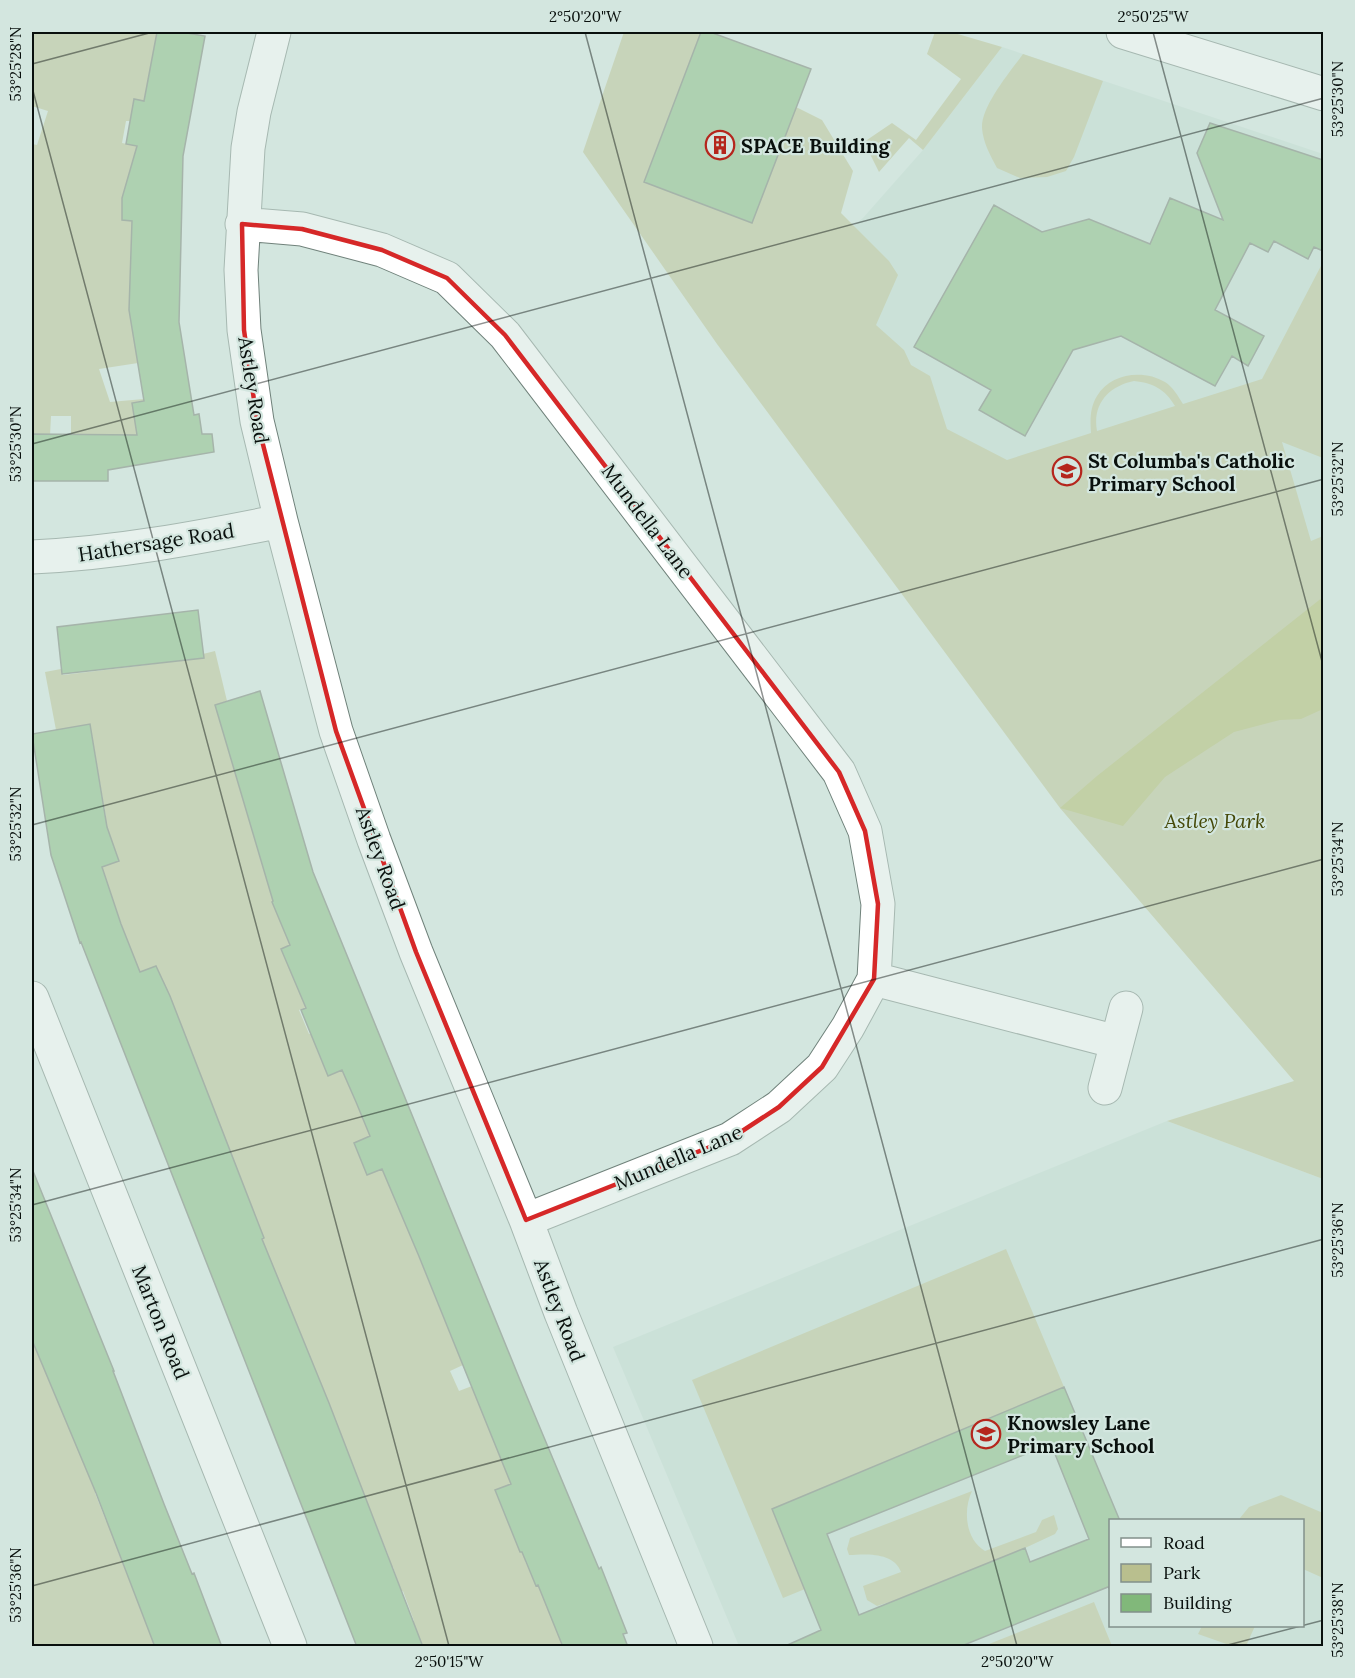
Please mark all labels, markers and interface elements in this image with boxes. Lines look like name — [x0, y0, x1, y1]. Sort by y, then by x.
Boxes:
text: 2°50'20"W — [549, 7, 622, 26]
text: 2°50'25"W — [1117, 7, 1190, 26]
text: 53°25'28"N — [6, 26, 25, 102]
text: 53°25'30"N — [1328, 61, 1347, 137]
building icon: SPACE Building — [704, 129, 736, 161]
place label: SPACE Building — [741, 133, 891, 158]
street label: Astley Road — [233, 334, 275, 445]
text: 53°25'30"N — [6, 406, 25, 482]
text: 53°25'32"N — [1328, 442, 1347, 517]
place label: St Columba's Catholic Primary School — [1088, 448, 1295, 496]
school or university icon: St Columba's Catholic Primary School — [1051, 455, 1083, 487]
street label: Mundella Lane — [597, 459, 699, 583]
street label: Hathersage Road — [76, 517, 236, 567]
text: 53°25'32"N — [6, 787, 25, 862]
street label: Astley Road — [350, 802, 411, 913]
park label: Astley Park — [1164, 808, 1265, 833]
text: 53°25'34"N — [1328, 822, 1347, 896]
street label: Mundella Lane — [610, 1119, 746, 1195]
text: 53°25'34"N — [6, 1168, 25, 1242]
text: 53°25'36"N — [1328, 1202, 1347, 1278]
street label: Astley Road — [529, 1254, 591, 1365]
street label: Marton Road — [127, 1261, 195, 1383]
place label: Knowsley Lane Primary School — [1007, 1410, 1154, 1458]
school or university icon: Knowsley Lane Primary School — [970, 1418, 1002, 1450]
legend — [1109, 1519, 1304, 1627]
text: Road — [1163, 1531, 1205, 1554]
text: 53°25'36"N — [6, 1547, 25, 1623]
text: Park — [1163, 1561, 1201, 1584]
text: 53°25'38"N — [1328, 1582, 1347, 1658]
text: Building — [1163, 1591, 1233, 1614]
text: 2°50'15"W — [415, 1652, 484, 1671]
text: 2°50'20"W — [981, 1652, 1054, 1671]

